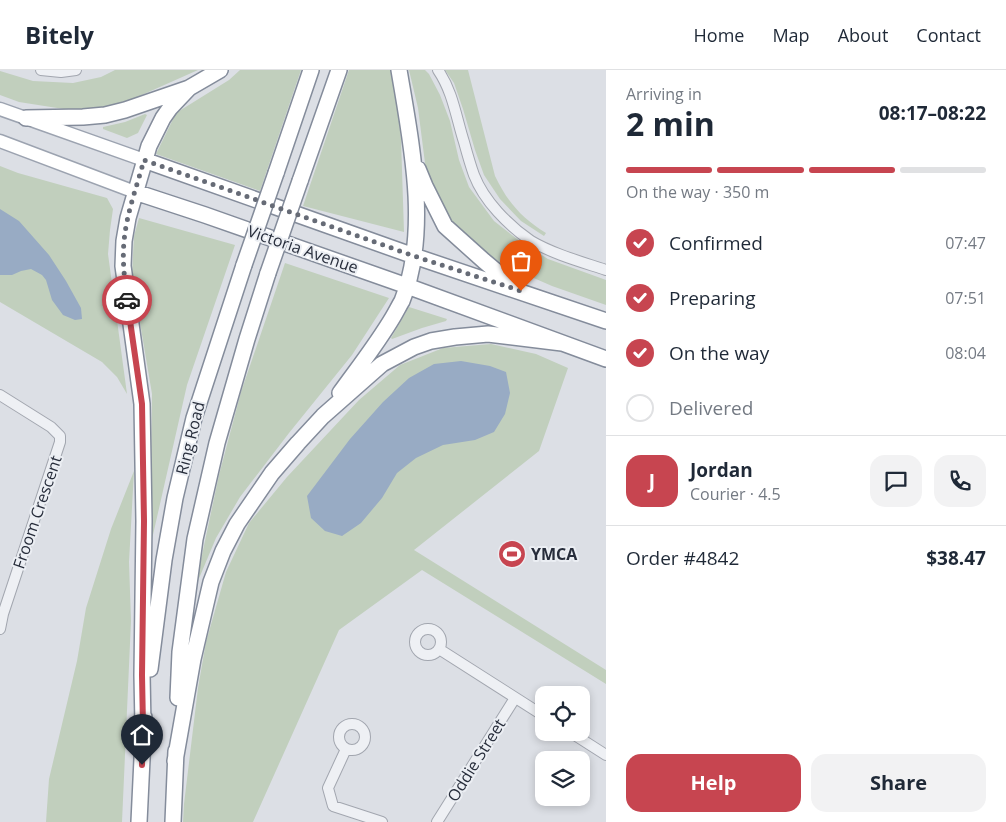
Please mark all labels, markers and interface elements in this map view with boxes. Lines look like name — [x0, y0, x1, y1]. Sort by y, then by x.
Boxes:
text: Bitely — [25, 18, 94, 51]
text: Home — [694, 23, 744, 47]
text: Map — [772, 23, 810, 47]
text: About — [838, 23, 888, 47]
text: Contact — [916, 23, 981, 47]
text: Arriving in — [626, 83, 702, 105]
text: 08:17–08:22 — [879, 100, 986, 126]
text: 2 min — [626, 102, 715, 145]
text: On the way · 350 m — [626, 181, 769, 203]
street label: Victoria Avenue — [245, 220, 361, 278]
icon: check — [626, 229, 654, 257]
text: Confirmed — [669, 230, 763, 256]
text: 07:47 — [945, 232, 986, 254]
pin — [500, 240, 542, 291]
icon: bag — [507, 247, 535, 275]
courier — [102, 275, 152, 325]
icon: check — [626, 284, 654, 312]
text: Preparing — [669, 285, 756, 311]
icon: car — [113, 286, 141, 314]
text: 07:51 — [945, 287, 986, 309]
icon: check — [626, 339, 654, 367]
text: On the way — [669, 340, 769, 366]
text: 08:04 — [945, 342, 986, 364]
text: Delivered — [669, 395, 753, 421]
street label: Ring Road — [170, 399, 210, 477]
street label: Froom Crescent — [7, 452, 67, 572]
button: chat — [870, 455, 922, 507]
button: phone — [934, 455, 986, 507]
text: Jordan — [690, 457, 753, 483]
text: J — [649, 468, 655, 494]
text: Courier · 4.5 — [690, 483, 781, 505]
sports icon: YMCA — [497, 539, 527, 569]
place label: YMCA — [531, 543, 578, 565]
text: Order #4842 — [626, 545, 739, 571]
text: $38.47 — [926, 545, 986, 571]
map controls — [535, 686, 590, 806]
button: locate — [535, 686, 590, 741]
pin — [121, 714, 163, 765]
street label: Oddie Street — [442, 714, 510, 806]
icon: home — [128, 721, 156, 749]
button: layers — [535, 751, 590, 806]
button: Help — [626, 754, 801, 812]
button: Share — [811, 754, 986, 812]

